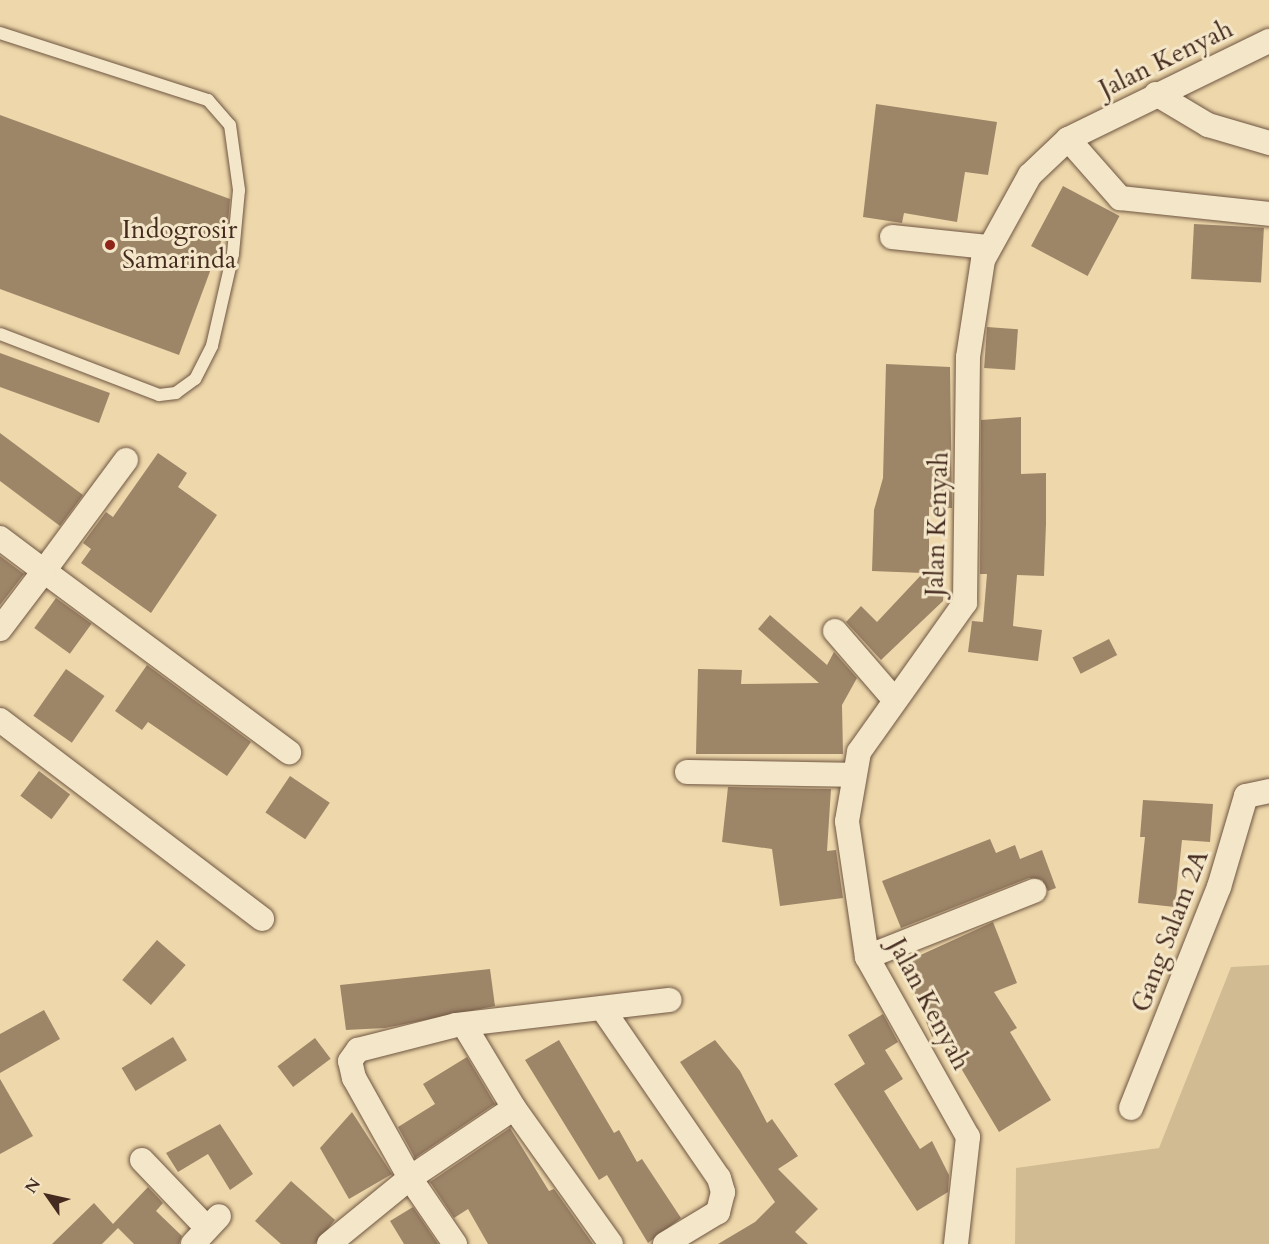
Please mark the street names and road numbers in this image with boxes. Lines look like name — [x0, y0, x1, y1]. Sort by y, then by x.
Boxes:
street label: Jalan Kenyah — [1094, 13, 1238, 105]
street label: Jalan Kenyah — [919, 451, 955, 597]
street label: Gang Salam 2A — [1125, 846, 1215, 1016]
street label: Jalan Kenyah — [881, 933, 977, 1075]

